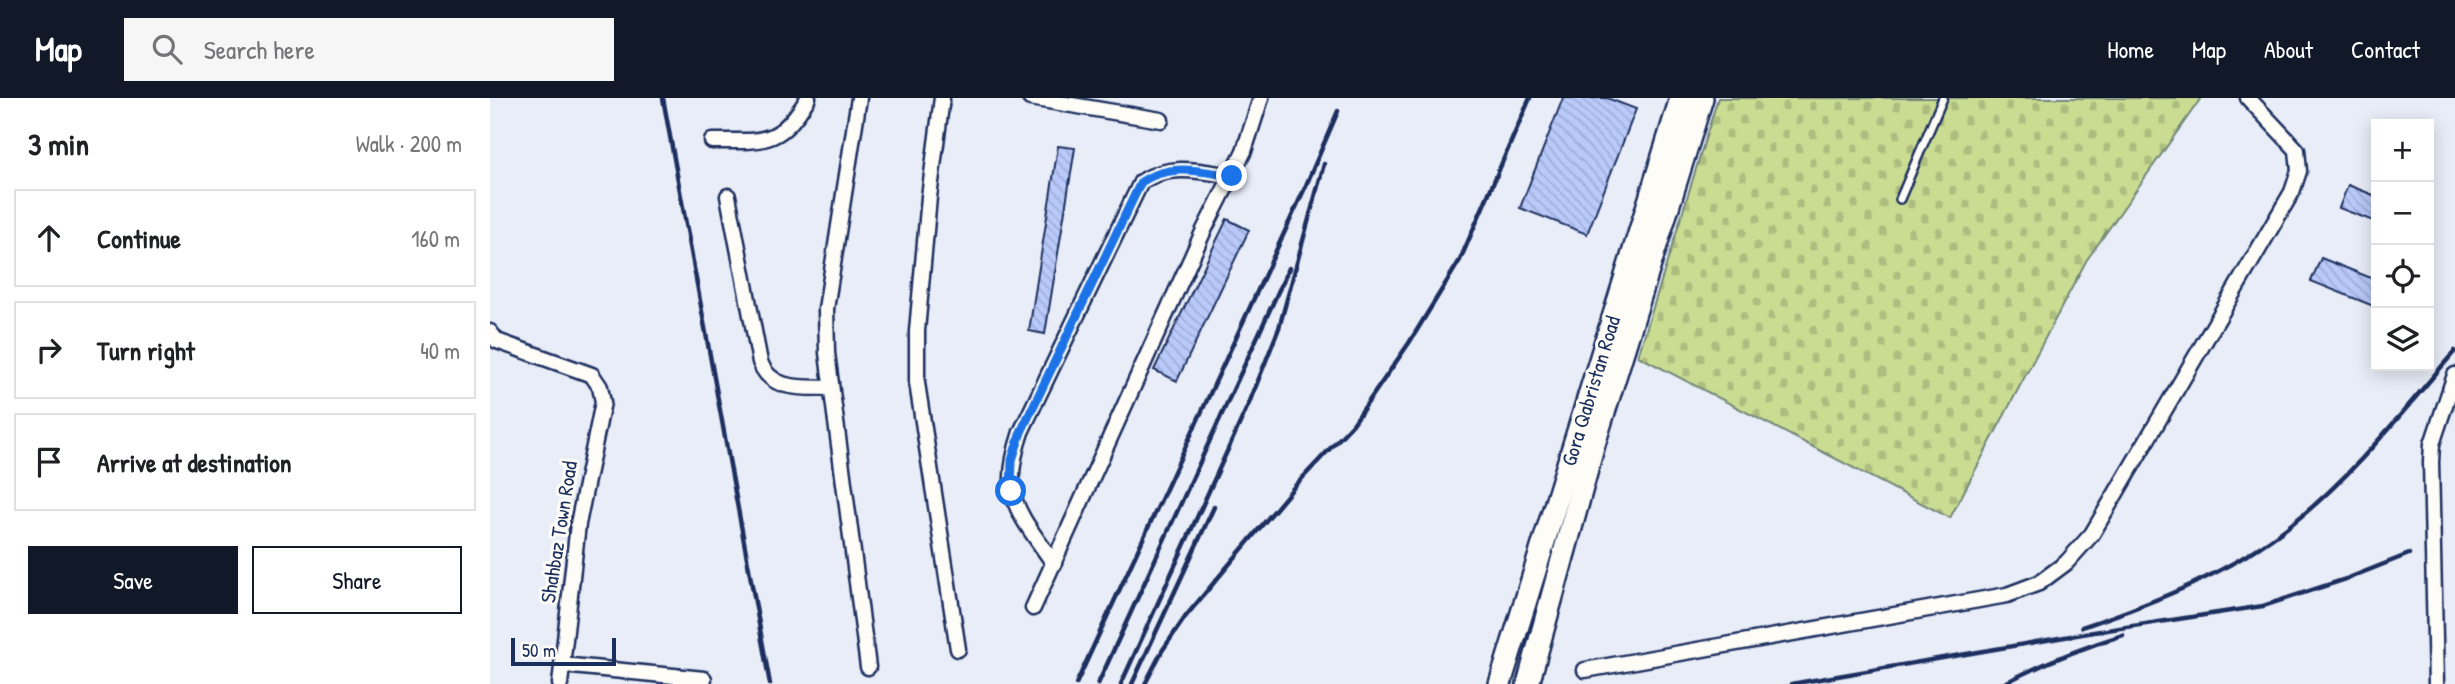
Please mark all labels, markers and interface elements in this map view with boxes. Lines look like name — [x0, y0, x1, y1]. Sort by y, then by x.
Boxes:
search box — [124, 18, 614, 81]
text: Map — [35, 27, 82, 71]
icon: search — [148, 30, 186, 68]
text: Search here — [204, 32, 315, 67]
text: Home — [2107, 33, 2154, 65]
text: Map — [2192, 33, 2226, 65]
text: About — [2264, 33, 2313, 65]
text: Contact — [2351, 33, 2420, 65]
map controls — [2371, 119, 2434, 371]
button: + — [2371, 119, 2434, 182]
text: 3 min — [28, 124, 89, 164]
text: Walk · 200 m — [356, 128, 462, 159]
route end — [1216, 160, 1247, 191]
button: − — [2371, 182, 2434, 245]
icon: ahead — [30, 219, 68, 257]
text: Continue — [97, 221, 181, 256]
text: 160 m — [411, 223, 460, 254]
button: locate — [2371, 245, 2434, 308]
button: layers — [2371, 308, 2434, 371]
street label: Gora Qabristan Road — [1554, 312, 1627, 469]
icon: right — [30, 331, 68, 369]
text: Turn right — [97, 333, 195, 368]
text: 40 m — [420, 335, 460, 366]
icon: arrive — [30, 443, 68, 481]
text: Arrive at destination — [97, 445, 292, 480]
street label: Shahbaz Town Road — [533, 459, 584, 605]
route start — [995, 475, 1026, 506]
button: Save — [28, 546, 238, 614]
button: Share — [252, 546, 462, 614]
scale bar — [511, 635, 616, 667]
text: 50 m — [522, 637, 556, 663]

